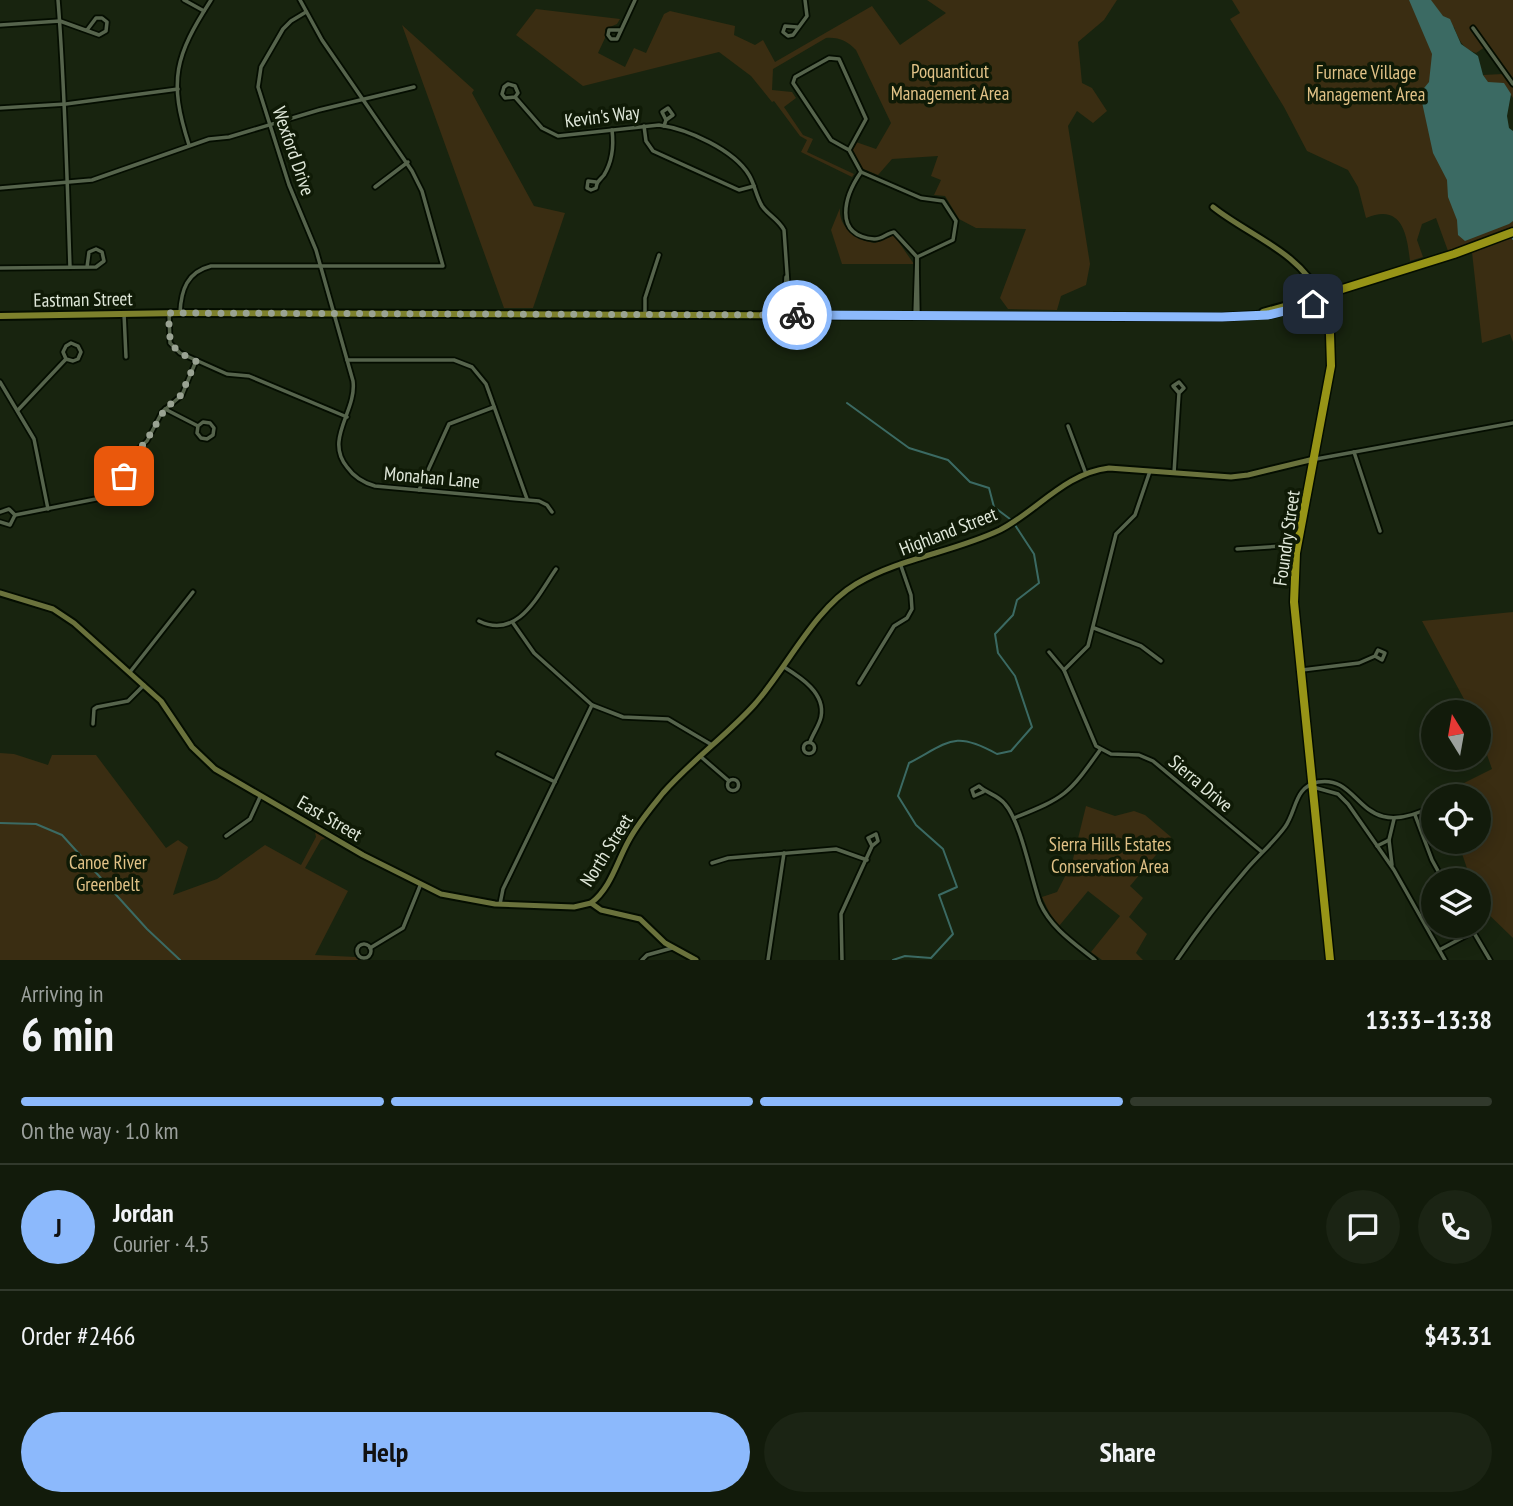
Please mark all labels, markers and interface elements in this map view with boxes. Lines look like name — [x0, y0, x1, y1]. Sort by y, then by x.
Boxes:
park label: Poquanticut Management Area — [891, 59, 1009, 105]
park label: Furnace Village Management Area — [1307, 60, 1425, 106]
street label: Kevin's Way — [563, 99, 642, 133]
street label: Wexford Drive — [268, 103, 320, 199]
pin — [1283, 274, 1343, 334]
courier — [762, 280, 832, 350]
icon: home — [1294, 285, 1332, 323]
street label: Eastman Street — [33, 286, 134, 312]
icon: bike — [778, 296, 816, 334]
pin — [94, 446, 154, 506]
icon: bag — [105, 457, 143, 495]
street label: Monahan Lane — [383, 461, 481, 493]
street label: Foundry Street — [1267, 488, 1305, 587]
street label: Highland Street — [896, 501, 1001, 561]
north arrow — [1421, 700, 1491, 770]
map controls — [1421, 700, 1491, 938]
street label: Sierra Drive — [1164, 749, 1238, 817]
button: locate — [1421, 784, 1491, 854]
street label: East Street — [293, 790, 367, 846]
street label: North Street — [574, 809, 638, 891]
park label: Sierra Hills Estates Conservation Area — [1049, 832, 1171, 878]
park label: Canoe River Greenbelt — [69, 850, 148, 896]
button: layers — [1421, 868, 1491, 938]
text: Arriving in — [21, 979, 103, 1008]
text: 13:33–13:38 — [1365, 1003, 1492, 1036]
text: 6 min — [21, 1004, 114, 1064]
text: On the way · 1.0 km — [21, 1116, 178, 1145]
button: chat — [1326, 1190, 1400, 1264]
button: phone — [1418, 1190, 1492, 1264]
text: Jordan — [113, 1196, 174, 1229]
text: J — [54, 1211, 62, 1244]
text: Courier · 4.5 — [113, 1229, 209, 1258]
text: Order #2466 — [21, 1319, 136, 1352]
text: $43.31 — [1424, 1319, 1492, 1352]
button: Help — [21, 1412, 750, 1492]
button: Share — [764, 1412, 1492, 1492]

